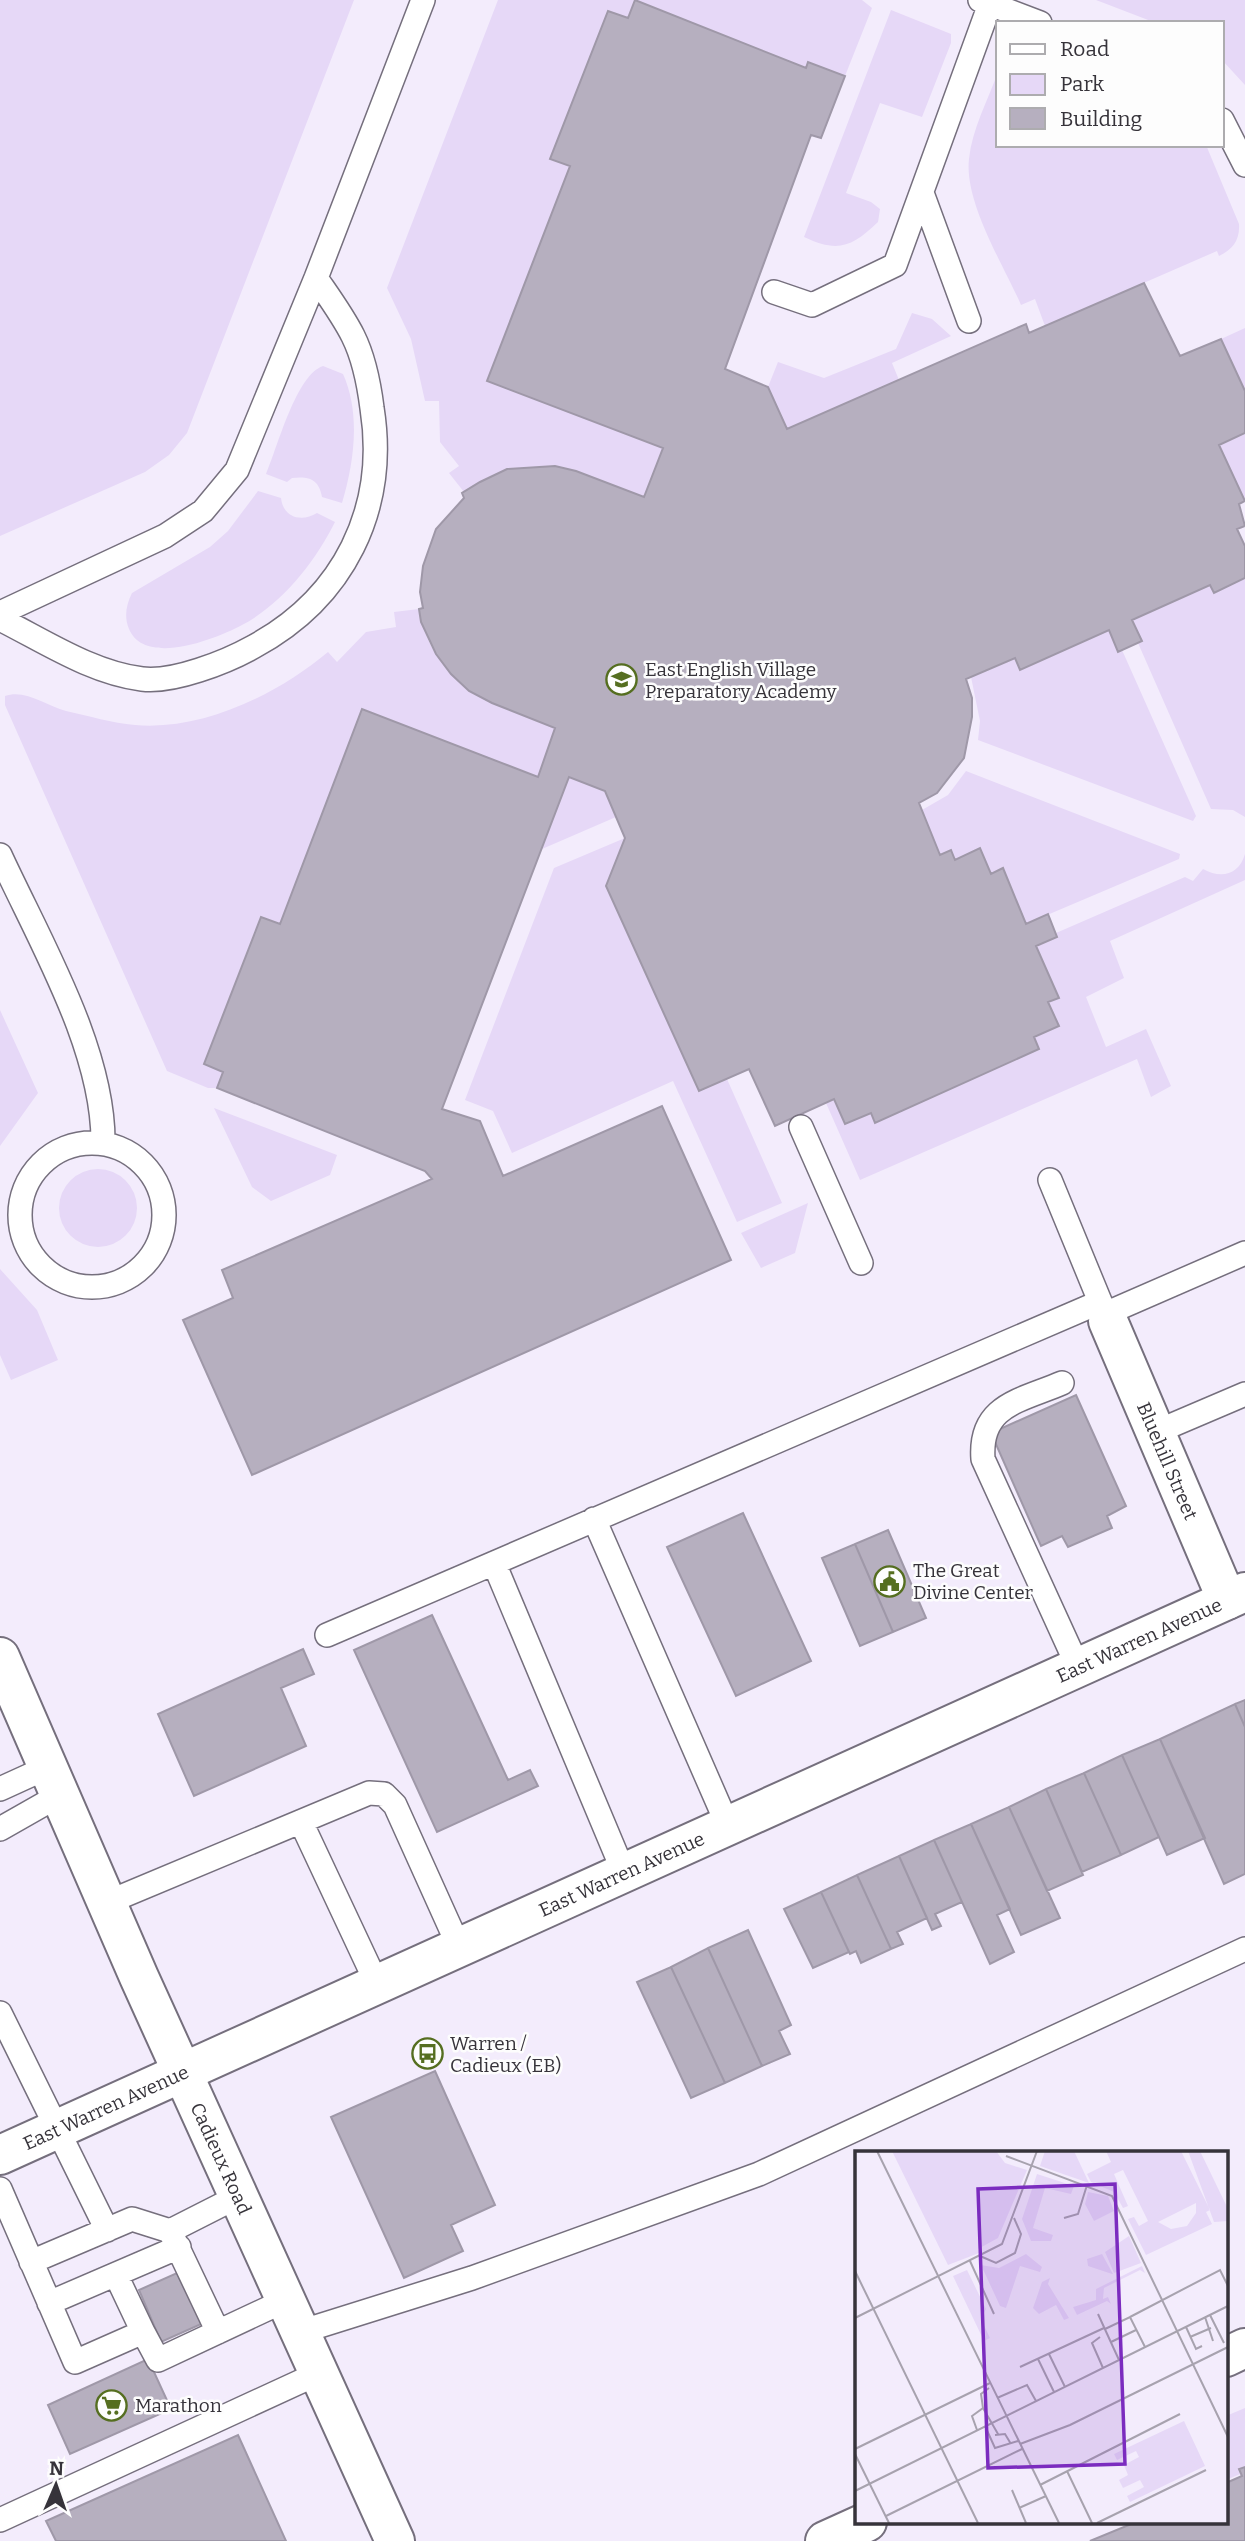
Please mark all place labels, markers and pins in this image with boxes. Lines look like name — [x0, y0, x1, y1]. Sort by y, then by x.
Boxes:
place label: East English Village Preparatory Academy — [645, 658, 838, 703]
school or university icon: East English Village Preparatory Academy — [605, 663, 639, 697]
place label: The Great Divine Center — [913, 1559, 1034, 1604]
public building icon: The Great Divine Center — [873, 1564, 907, 1598]
place label: Warren / Cadieux (EB) — [450, 2032, 561, 2077]
bus stop icon: Warren / Cadieux (EB) — [410, 2037, 444, 2071]
supermarket icon: Marathon — [95, 2388, 129, 2422]
place label: Marathon — [135, 2394, 222, 2417]

